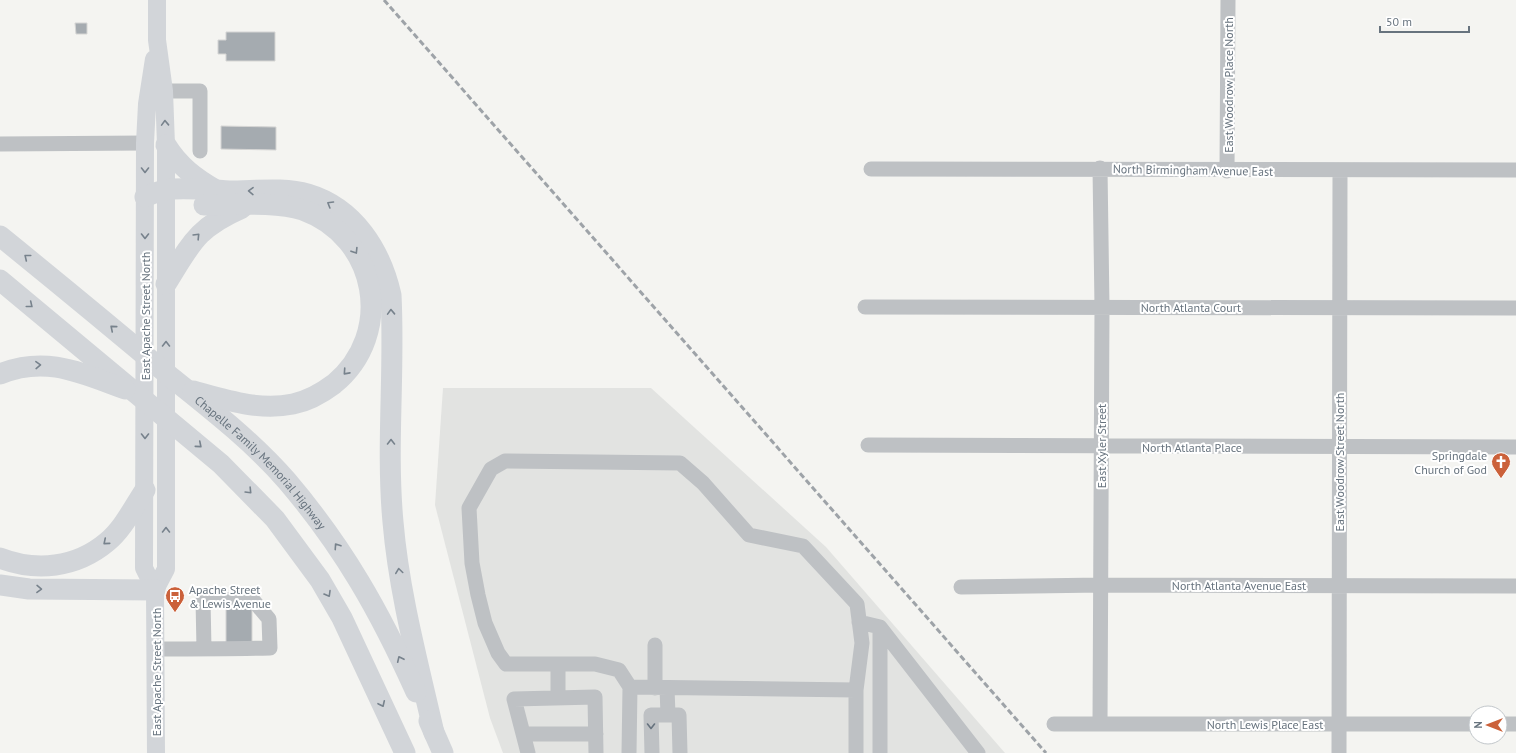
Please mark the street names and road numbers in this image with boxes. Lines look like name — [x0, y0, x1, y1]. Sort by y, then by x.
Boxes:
street label: East Woodrow Place North — [1221, 17, 1236, 153]
street label: North Birmingham Avenue East — [1113, 161, 1273, 179]
street label: East Apache Street North — [138, 252, 153, 380]
street label: North Atlanta Court — [1141, 300, 1241, 315]
street label: Chapelle Family Memorial Highway — [192, 392, 330, 532]
street label: East Woodrow Street North — [1332, 393, 1347, 531]
street label: East Xyler Street — [1094, 404, 1109, 488]
street label: North Atlanta Place — [1142, 440, 1242, 455]
street label: North Atlanta Avenue East — [1172, 578, 1306, 593]
street label: East Apache Street North — [149, 608, 164, 736]
street label: North Lewis Place East — [1207, 717, 1323, 732]

